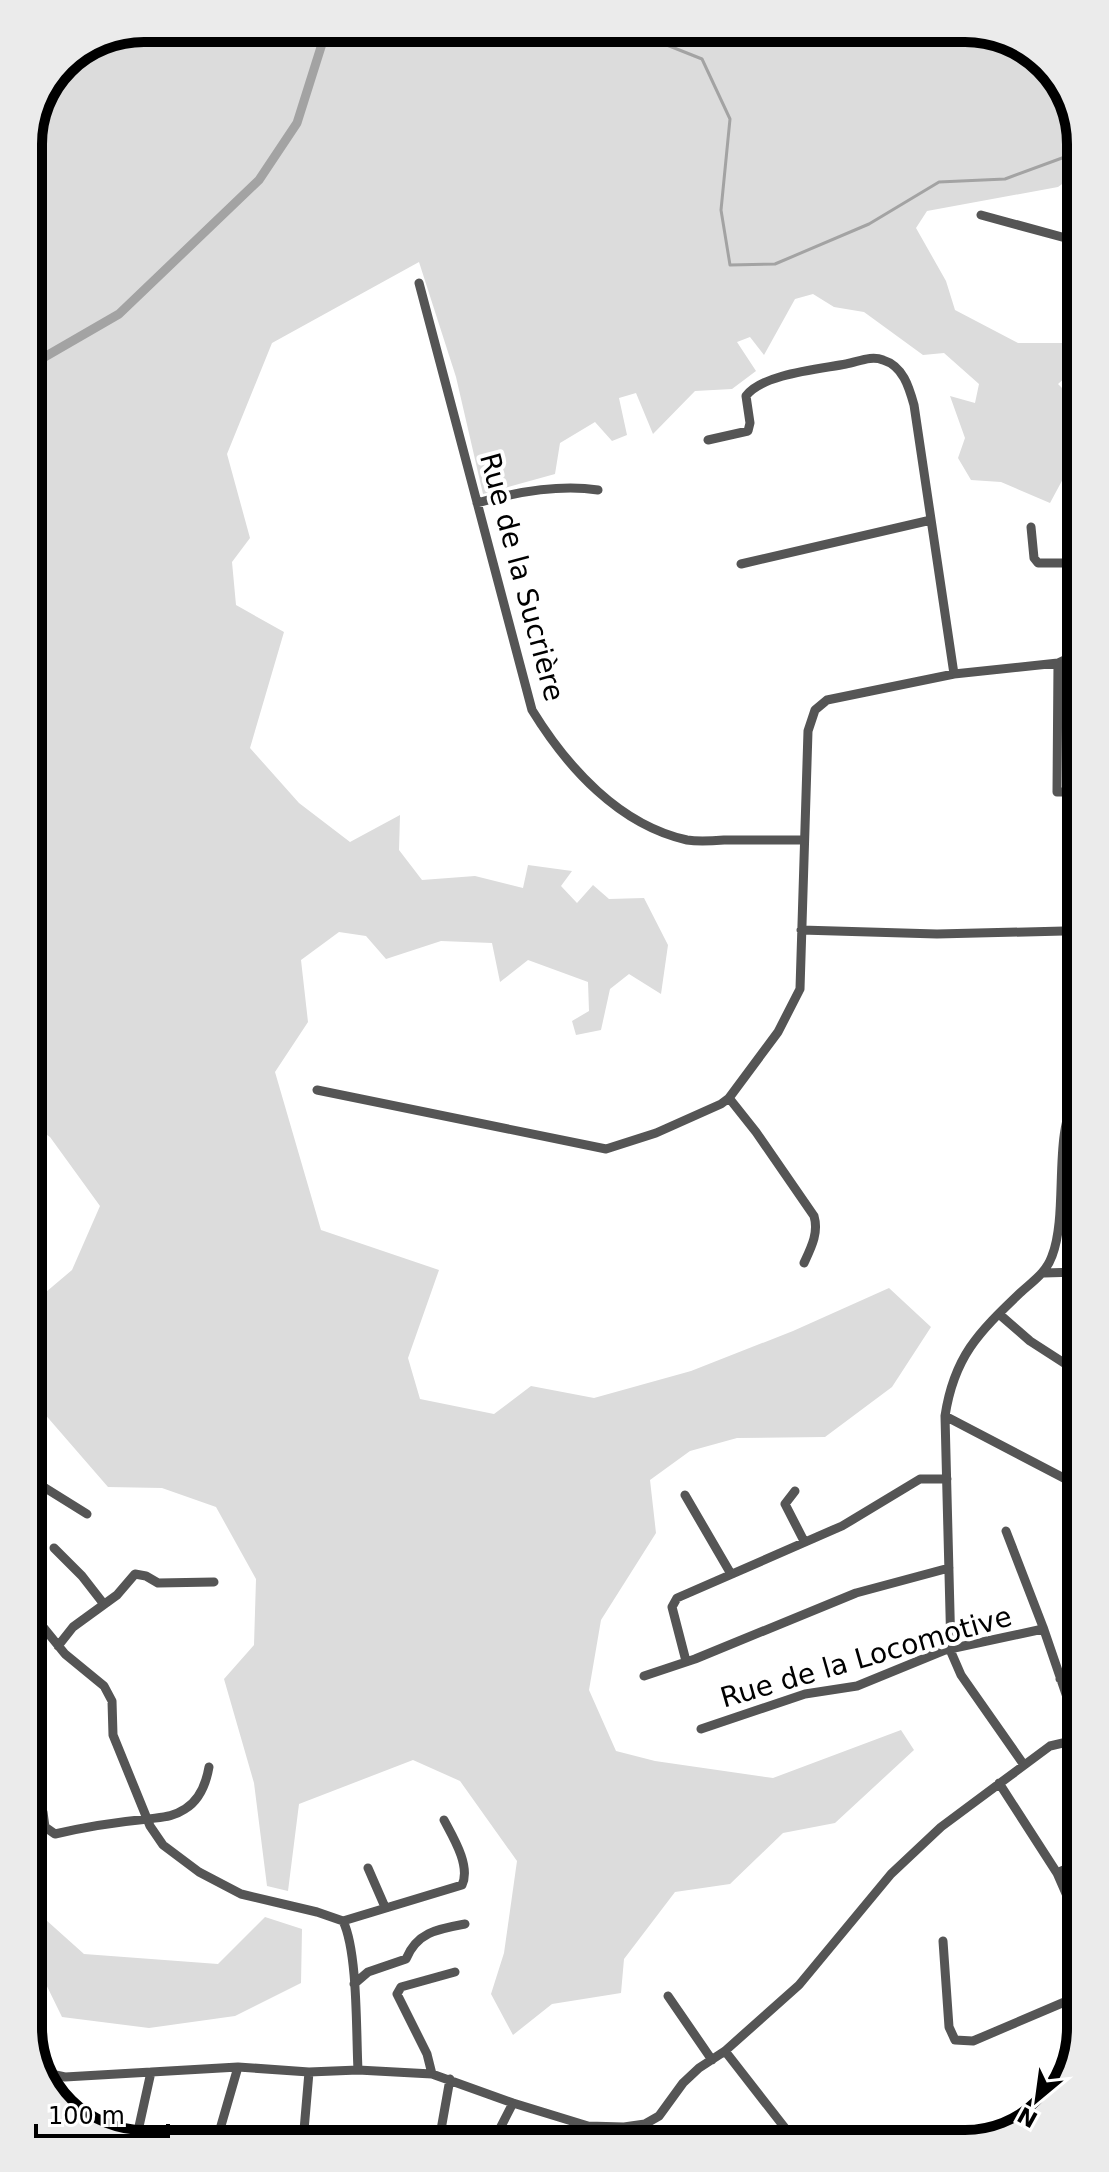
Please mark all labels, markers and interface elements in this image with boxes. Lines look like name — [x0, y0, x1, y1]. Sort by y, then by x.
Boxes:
street label: Rue de la Sucrière — [473, 449, 571, 705]
street label: Rue de la Locomotive — [717, 1600, 1015, 1714]
north arrow — [997, 2060, 1077, 2140]
scale bar — [36, 2088, 168, 2138]
text: 100 m — [48, 2102, 125, 2130]
text: N — [1013, 2102, 1042, 2132]

